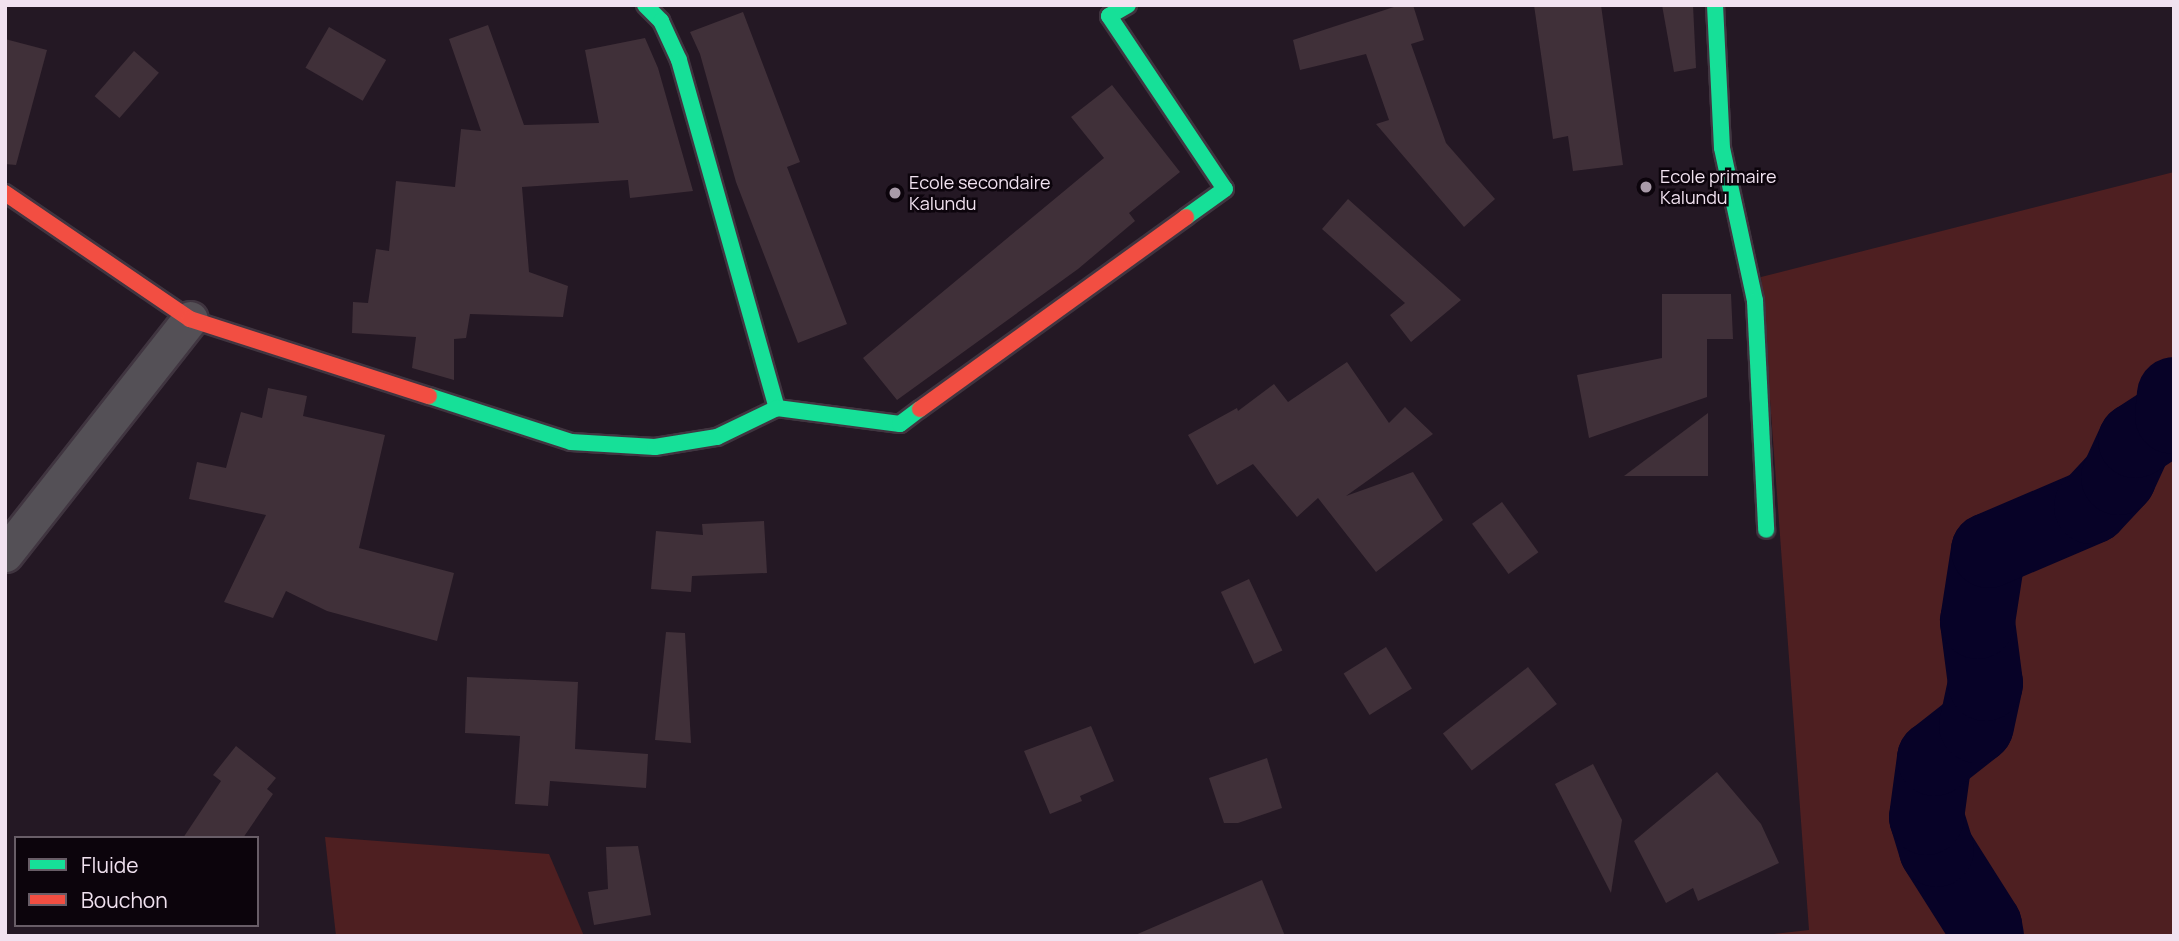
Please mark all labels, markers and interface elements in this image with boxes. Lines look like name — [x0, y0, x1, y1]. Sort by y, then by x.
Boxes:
place label: Ecole primaire Kalundu — [1660, 166, 1777, 208]
place label: Ecole secondaire Kalundu — [909, 172, 1051, 214]
marker: Ecole primaire Kalundu — [1638, 179, 1654, 195]
marker: Ecole secondaire Kalundu — [887, 185, 903, 201]
legend — [14, 836, 259, 927]
text: Fluide — [81, 851, 139, 879]
text: Bouchon — [81, 886, 168, 914]

